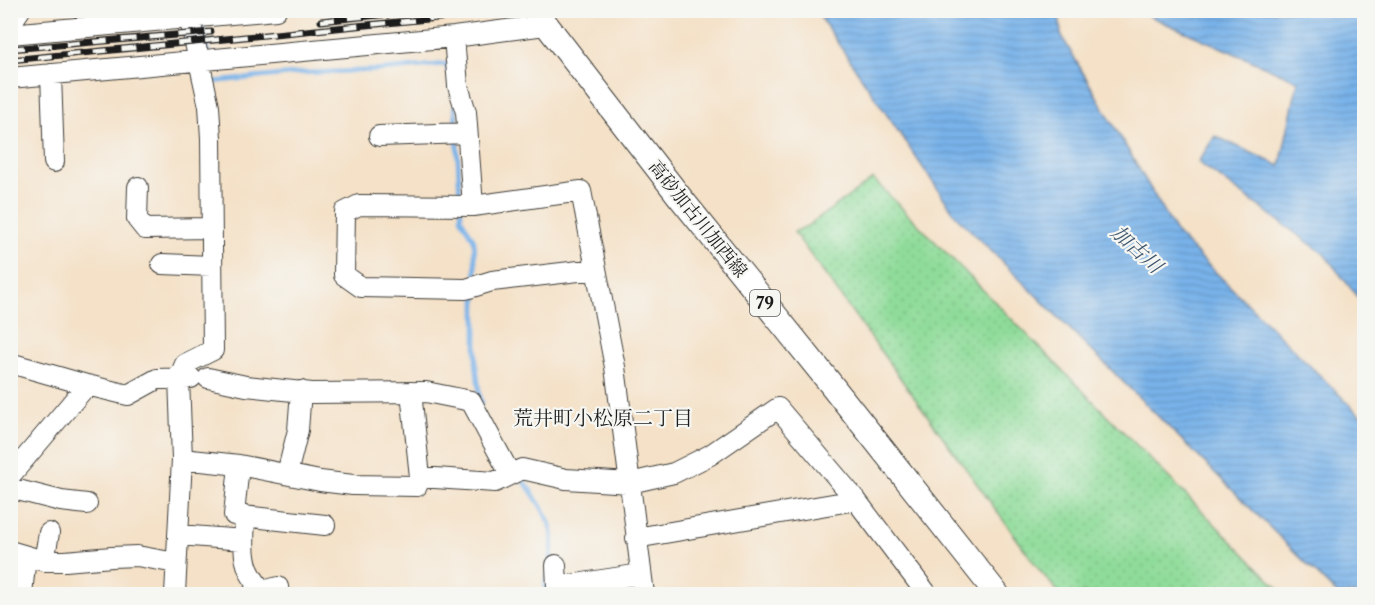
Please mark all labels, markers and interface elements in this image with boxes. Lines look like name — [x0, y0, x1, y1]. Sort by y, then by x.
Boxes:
street label: 高砂加古川加西線 — [644, 156, 752, 282]
water label: 加古川 — [1107, 220, 1169, 279]
road number: 79 — [750, 290, 780, 316]
district label: 荒井町小松原二丁目 — [513, 406, 693, 430]

